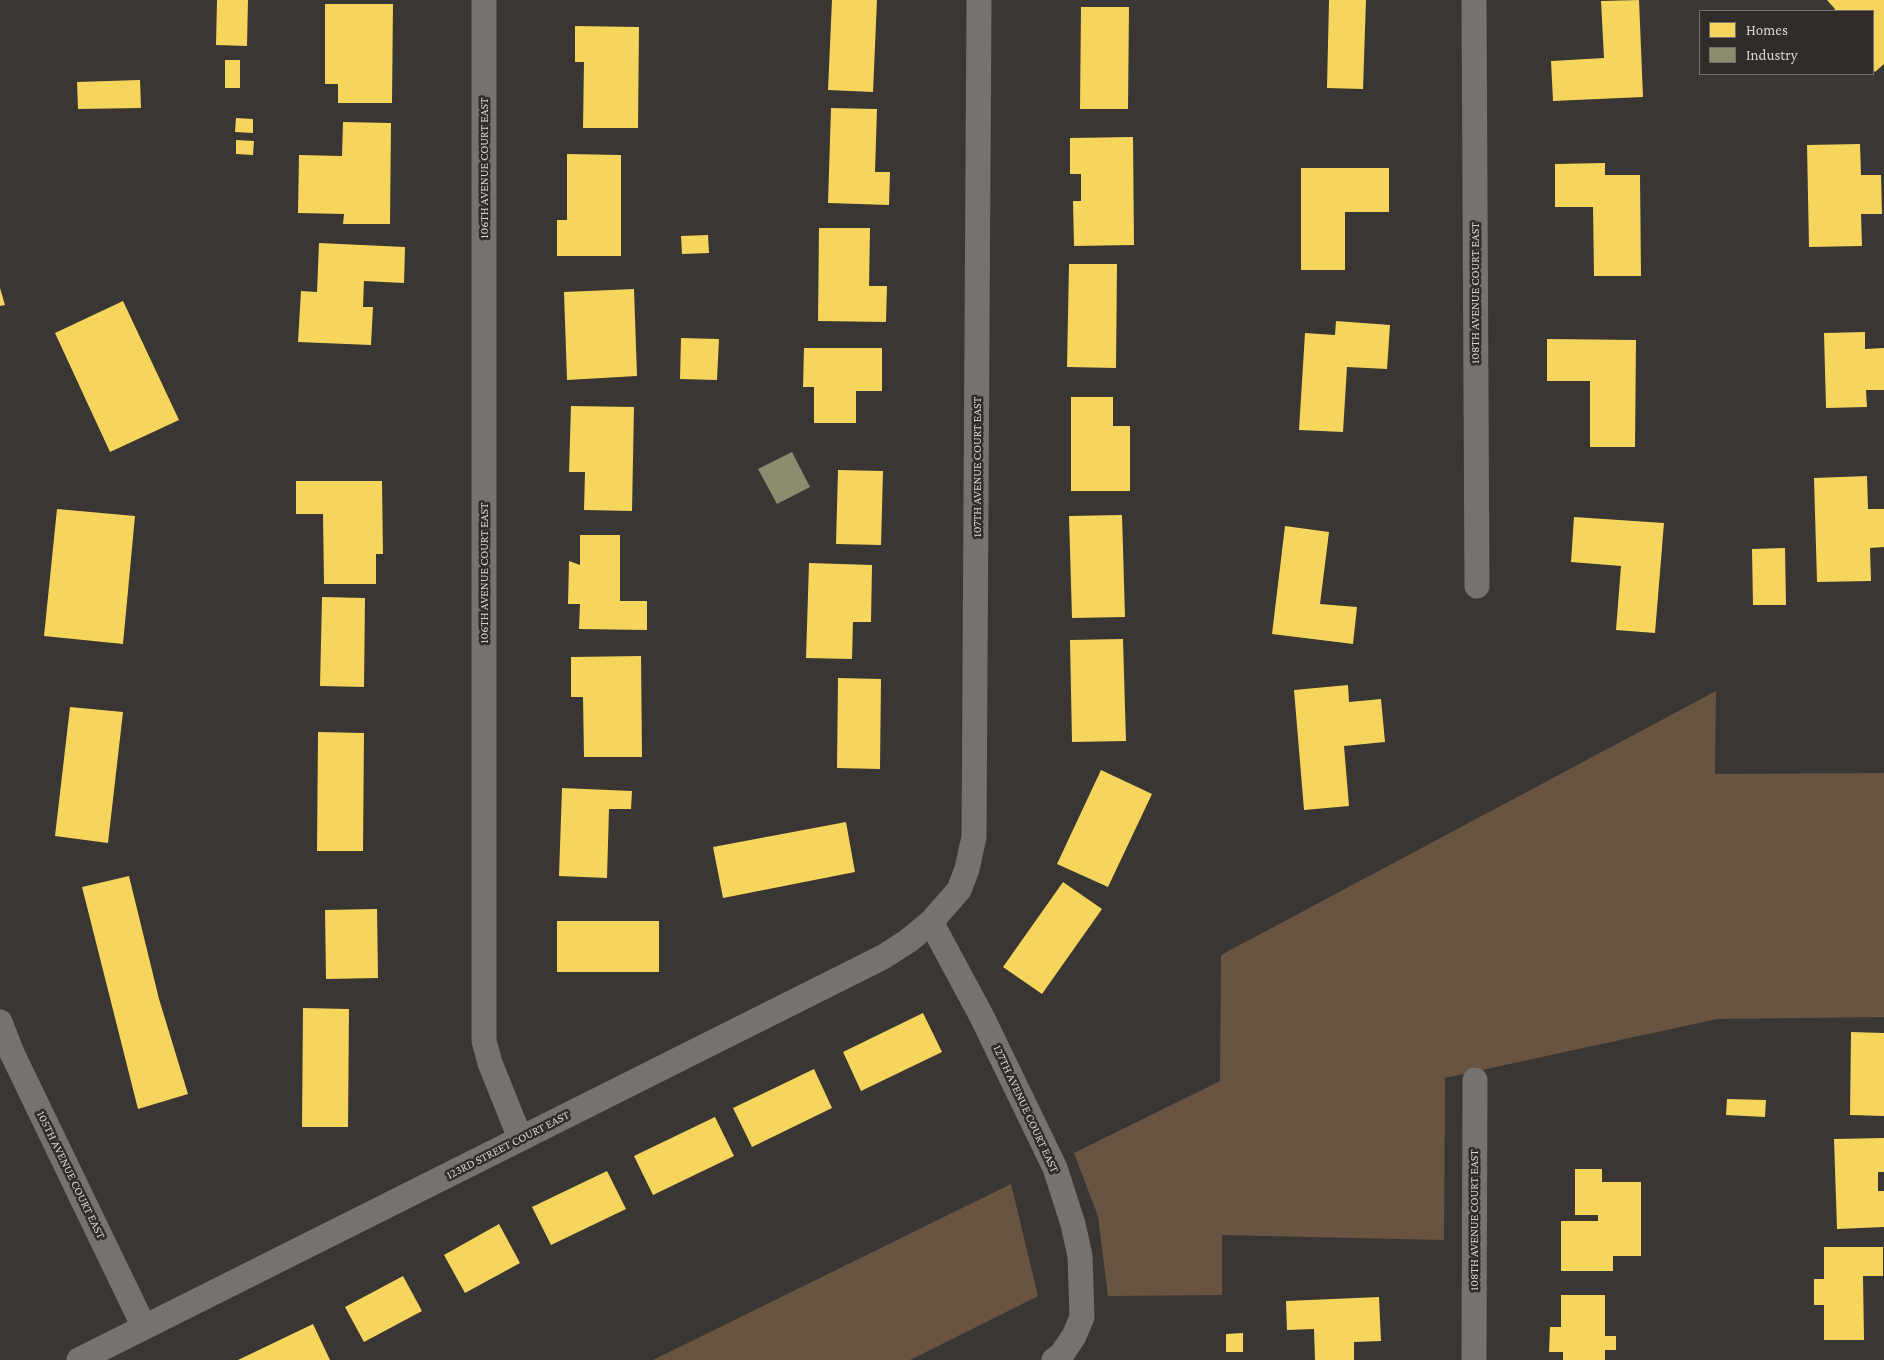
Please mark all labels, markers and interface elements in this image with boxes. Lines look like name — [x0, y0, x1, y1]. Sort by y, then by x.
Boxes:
legend — [1699, 10, 1874, 75]
text: Homes — [1746, 22, 1788, 38]
text: Industry — [1746, 47, 1798, 63]
street label: 106TH AVENUE COURT EAST — [477, 97, 491, 239]
street label: 108TH AVENUE COURT EAST — [1468, 222, 1482, 364]
street label: 107TH AVENUE COURT EAST — [970, 397, 984, 537]
street label: 106TH AVENUE COURT EAST — [477, 502, 491, 644]
street label: 127TH AVENUE COURT EAST — [990, 1043, 1062, 1175]
street label: 123RD STREET COURT EAST — [444, 1108, 572, 1182]
street label: 105TH AVENUE COURT EAST — [34, 1109, 108, 1241]
street label: 108TH AVENUE COURT EAST — [1467, 1149, 1481, 1291]

